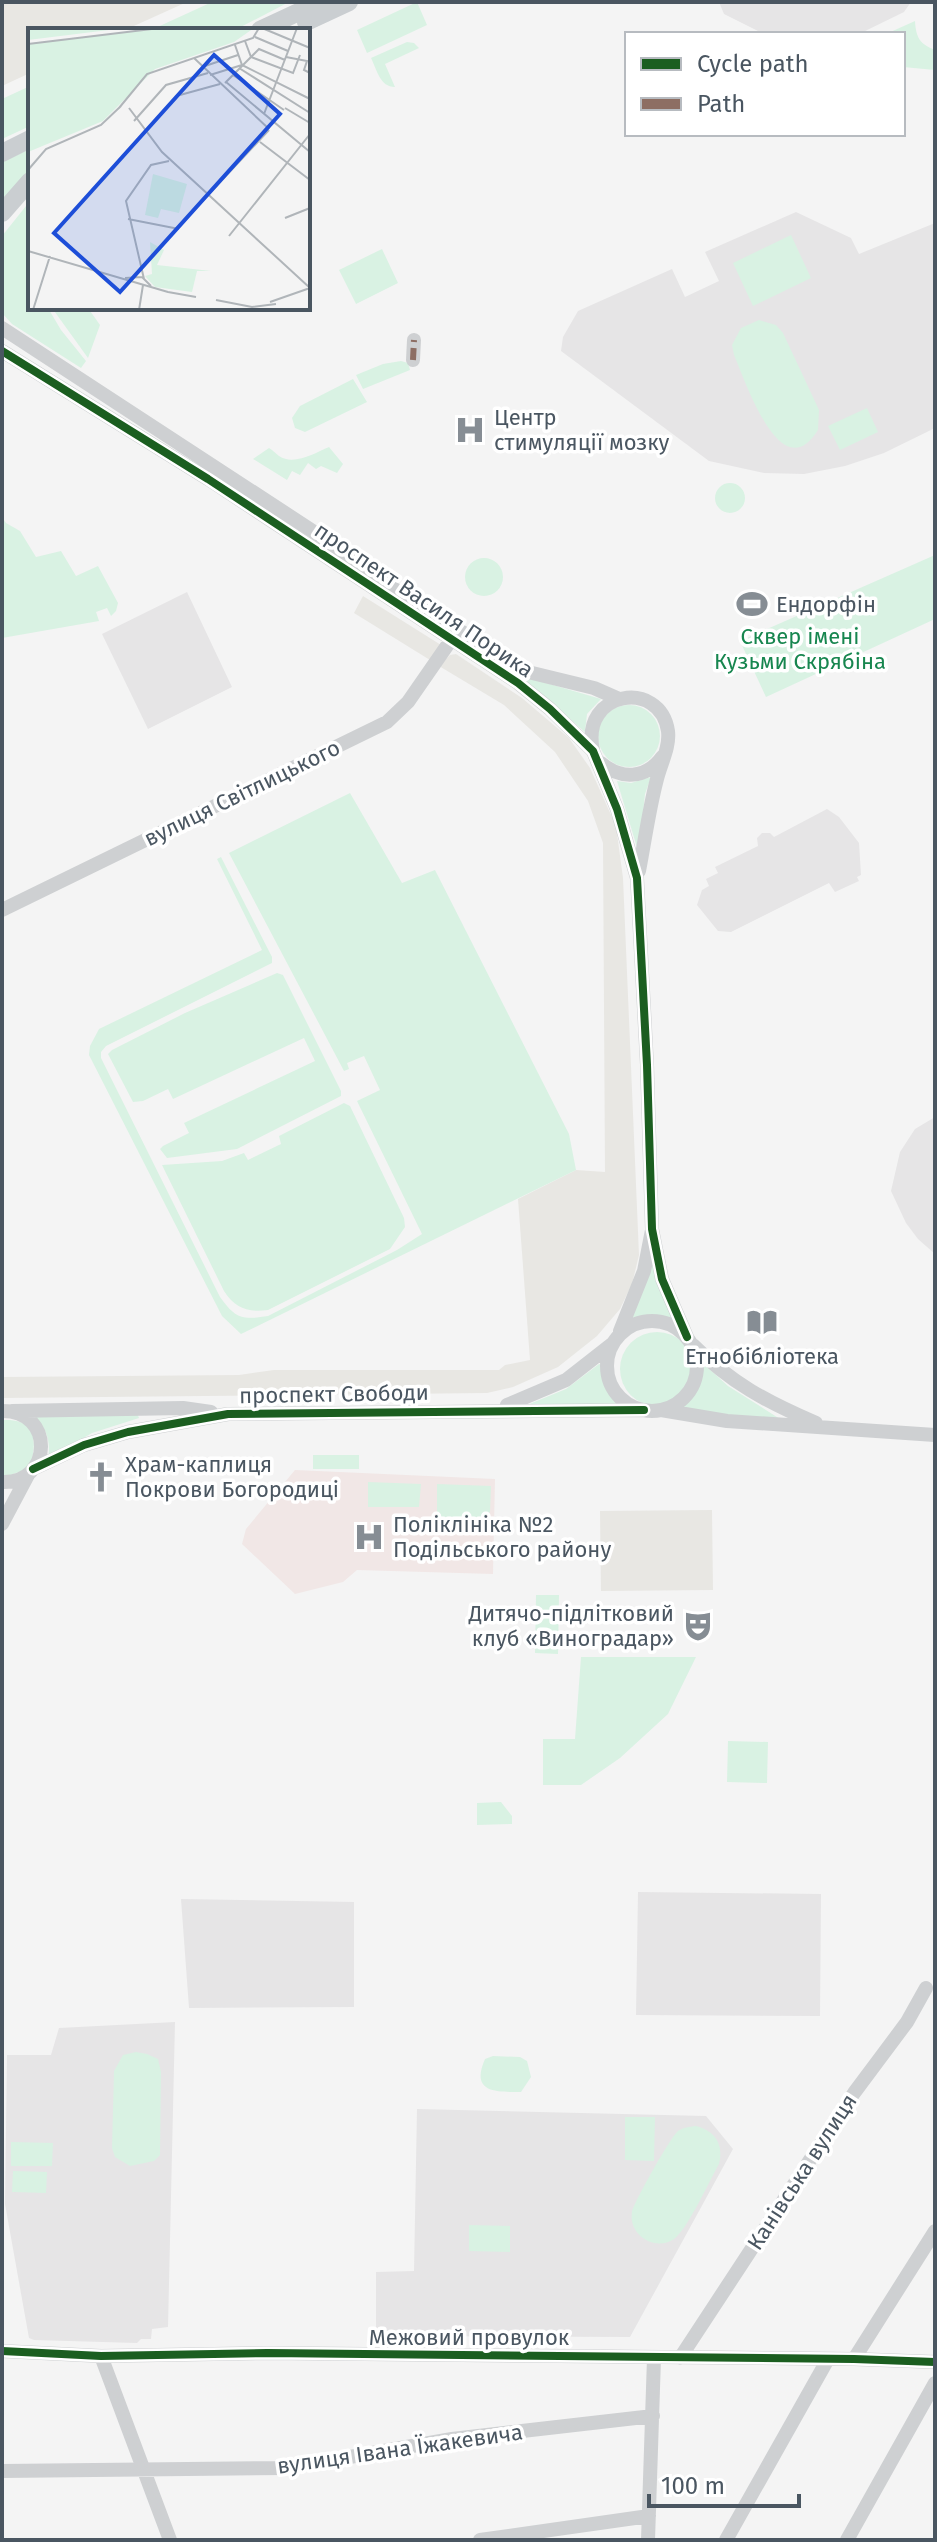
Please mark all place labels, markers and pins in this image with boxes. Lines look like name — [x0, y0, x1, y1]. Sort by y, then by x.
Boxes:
place label: Центр стимуляції мозку — [494, 404, 670, 456]
hospital icon: Центр стимуляції мозку — [453, 413, 487, 447]
sports icon: Ендорфін — [735, 587, 769, 621]
place label: Ендорфін — [776, 591, 876, 618]
library icon: Етнобібліотека — [745, 1305, 779, 1339]
place label: Етнобібліотека — [685, 1343, 839, 1370]
place label: Храм-каплиця Покрови Богородиці — [125, 1451, 339, 1503]
church icon: Храм-каплиця Покрови Богородиці — [84, 1460, 118, 1494]
place label: Поліклініка №2 Подільського району — [393, 1511, 611, 1563]
hospital icon: Поліклініка №2 Подільського району — [352, 1520, 386, 1554]
place label: Дитячо-підлітковий клуб «Виноградар» — [468, 1600, 674, 1652]
theatre icon: Дитячо-підлітковий клуб «Виноградар» — [681, 1609, 715, 1643]

